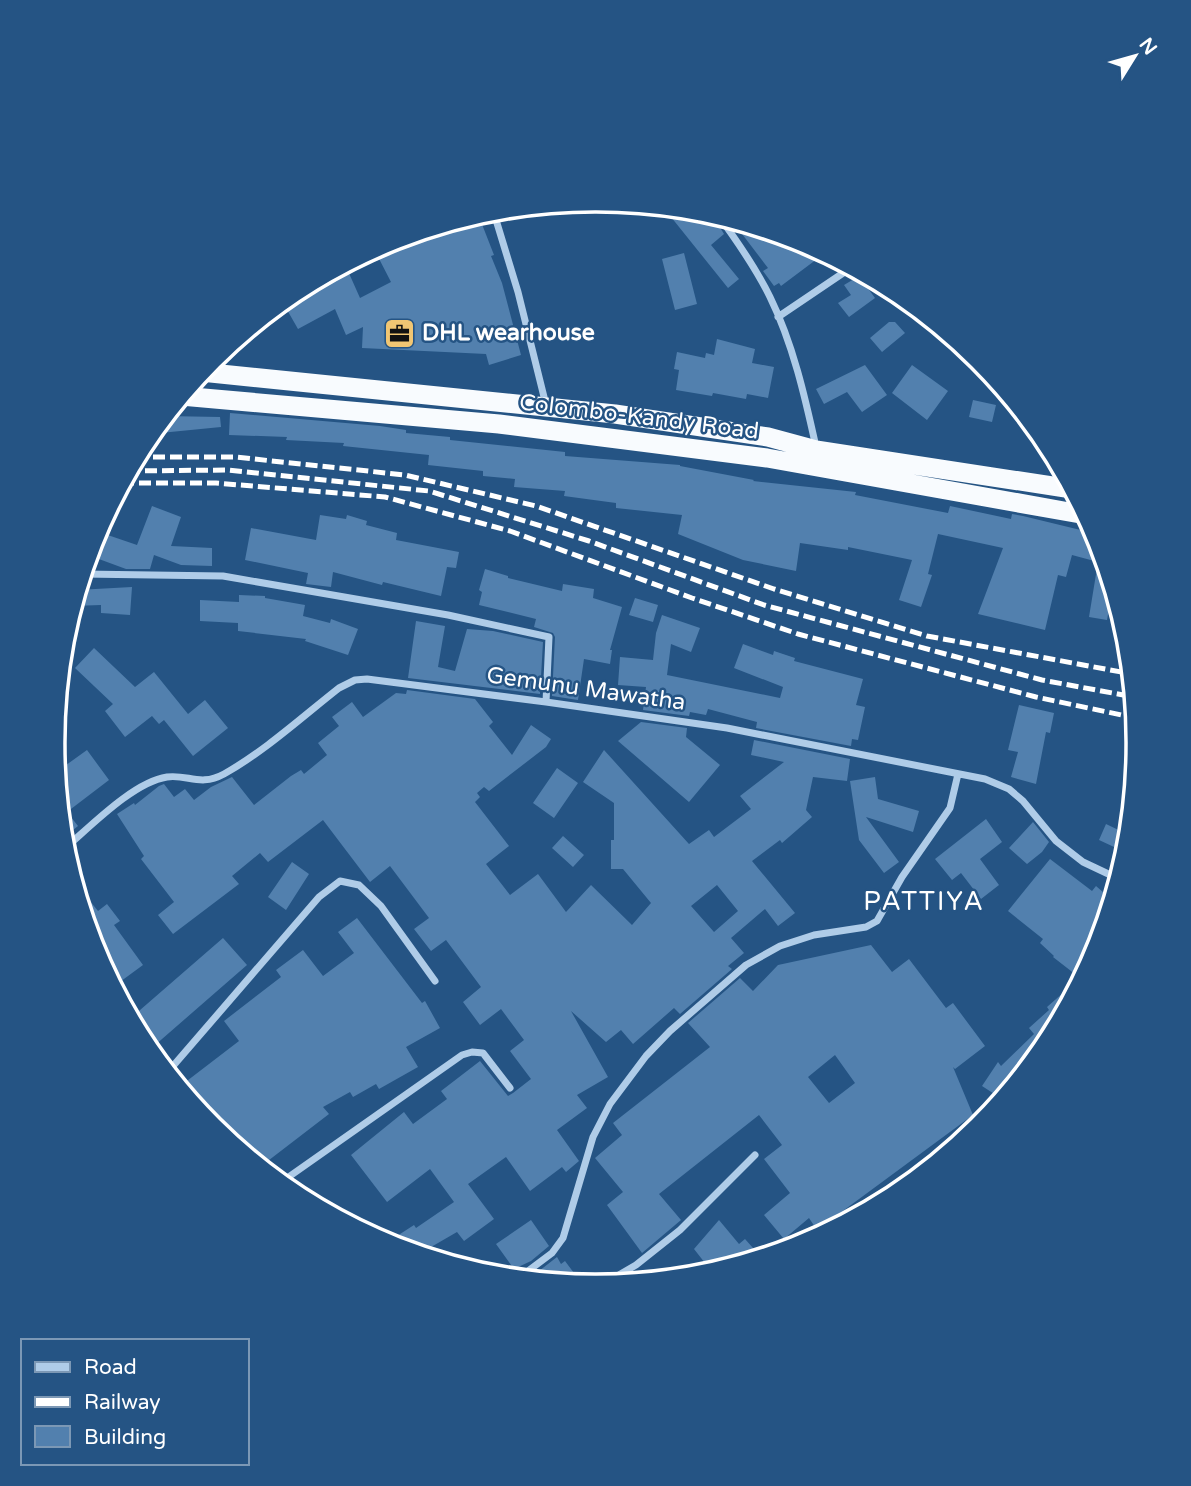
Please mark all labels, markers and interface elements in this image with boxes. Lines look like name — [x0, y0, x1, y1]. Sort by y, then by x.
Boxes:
north arrow — [1100, 21, 1170, 91]
text: N — [1134, 34, 1161, 59]
office icon: DHL wearhouse — [382, 316, 416, 350]
place label: DHL wearhouse — [422, 319, 595, 347]
street label: Colombo-Kandy Road — [518, 388, 760, 446]
street label: Gemunu Mawatha — [485, 661, 687, 717]
district label: PATTIYA — [863, 886, 985, 917]
legend — [21, 1339, 248, 1465]
text: Road — [84, 1355, 137, 1380]
text: Railway — [84, 1390, 161, 1415]
text: Building — [84, 1425, 166, 1450]

